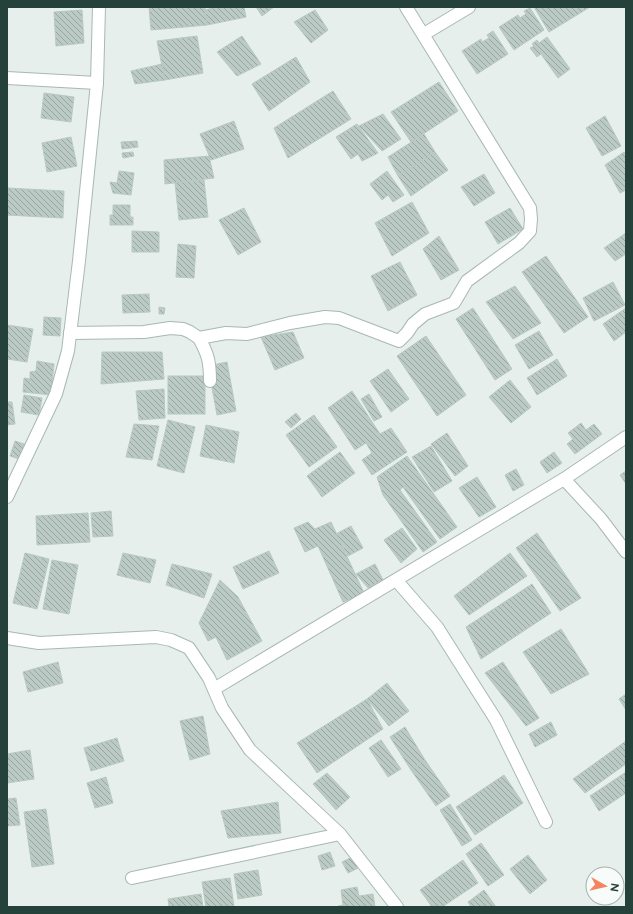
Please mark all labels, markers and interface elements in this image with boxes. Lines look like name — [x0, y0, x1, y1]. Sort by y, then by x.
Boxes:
north arrow — [585, 866, 625, 906]
text: N — [607, 882, 621, 892]

